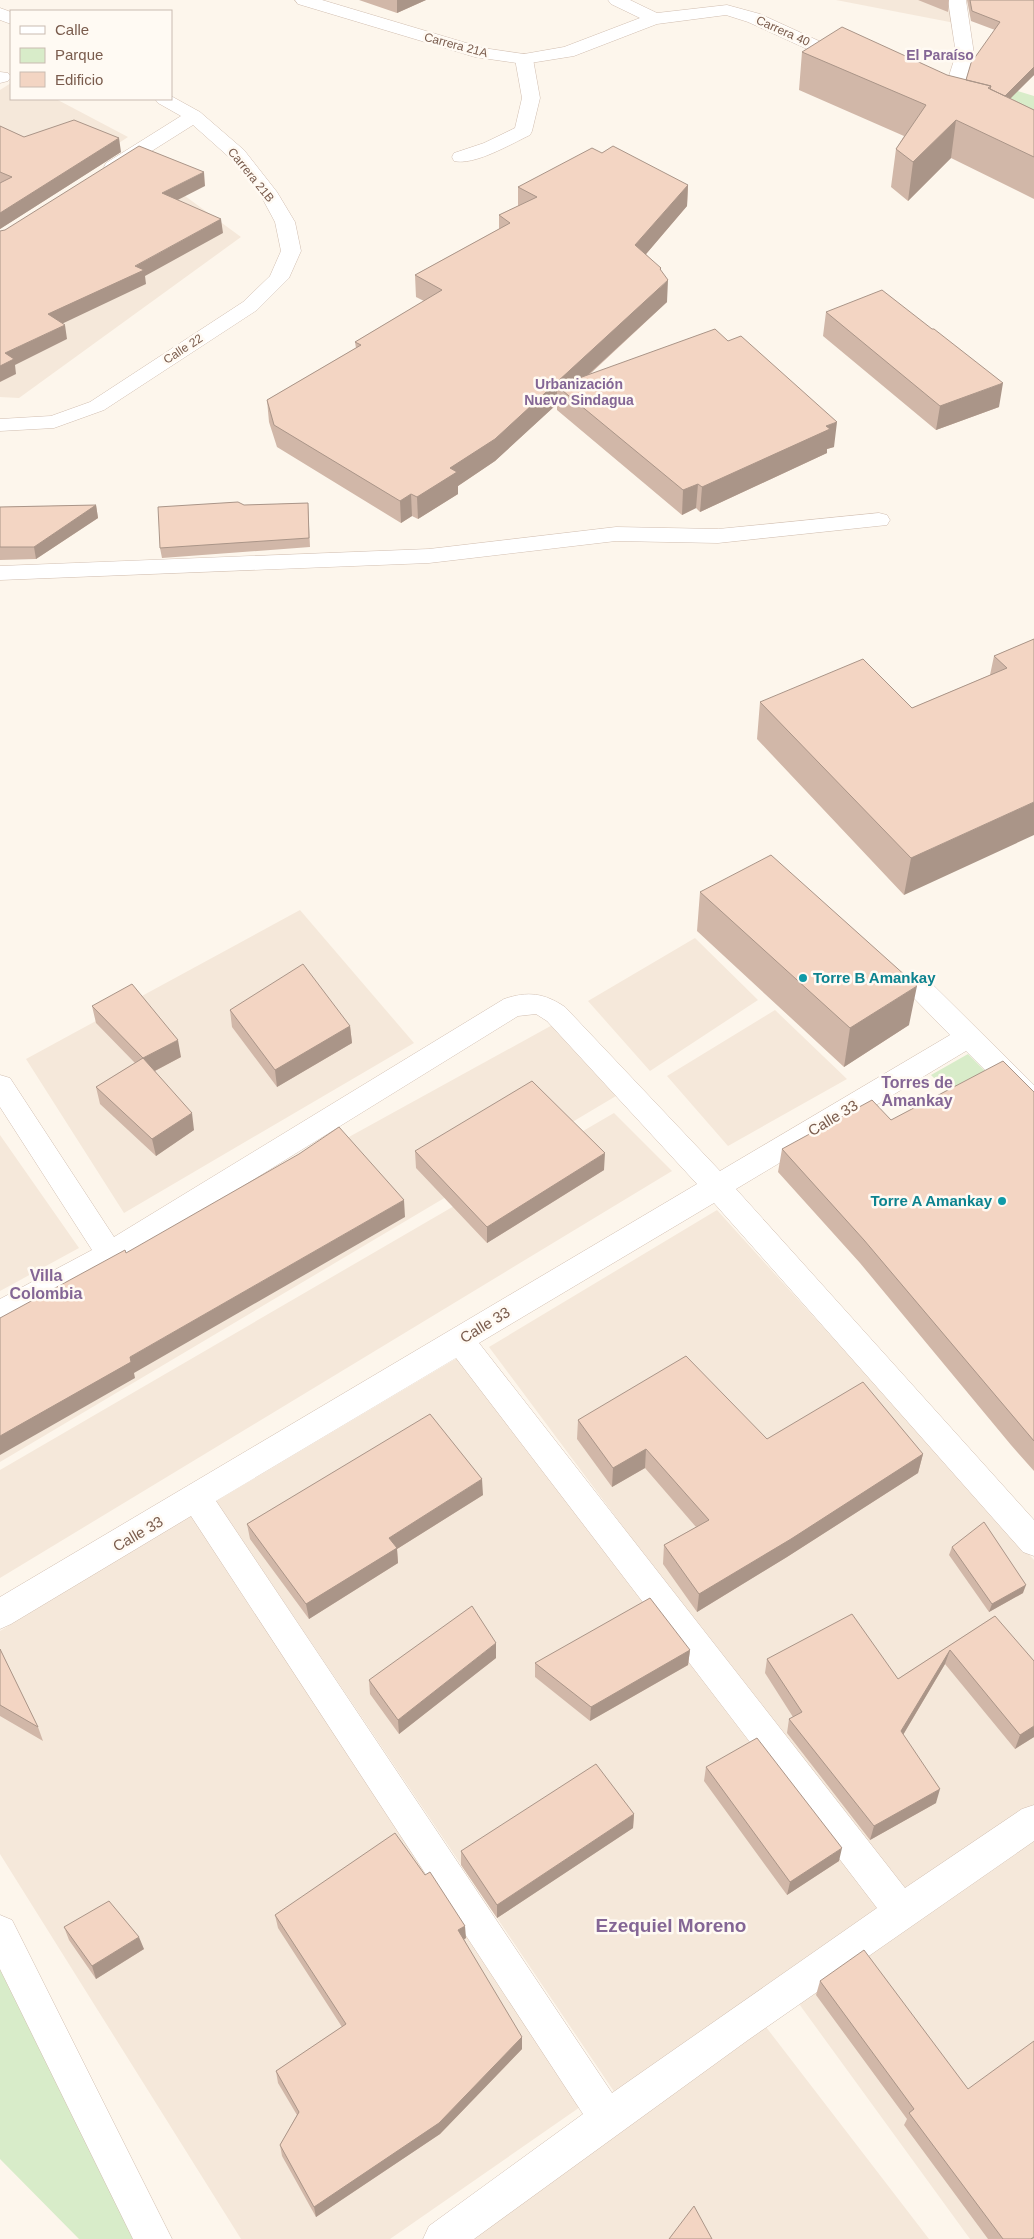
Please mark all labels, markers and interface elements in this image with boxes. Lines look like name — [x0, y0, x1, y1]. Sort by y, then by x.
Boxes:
legend — [10, 10, 172, 100]
street label: Carrera 40 — [754, 13, 812, 49]
text: Calle — [55, 21, 89, 38]
street label: Carrera 21A — [423, 30, 489, 60]
text: Parque — [55, 46, 103, 63]
district label: El Paraíso — [906, 47, 974, 63]
text: Edificio — [55, 71, 103, 88]
street label: Carrera 21B — [225, 145, 277, 205]
street label: Calle 22 — [161, 331, 206, 367]
district label: Urbanización Nuevo Sindagua — [524, 376, 634, 408]
place label: Torre B Amankay — [813, 969, 936, 986]
marker: Torre B Amankay — [797, 972, 809, 984]
district label: Torres de Amankay — [881, 1074, 953, 1109]
street label: Calle 33 — [805, 1096, 861, 1139]
place label: Torre A Amankay — [871, 1192, 993, 1209]
marker: Torre A Amankay — [996, 1195, 1008, 1207]
district label: Villa Colombia — [10, 1267, 83, 1302]
street label: Calle 33 — [457, 1303, 513, 1346]
street label: Calle 33 — [110, 1512, 166, 1555]
district label: Ezequiel Moreno — [596, 1915, 746, 1936]

